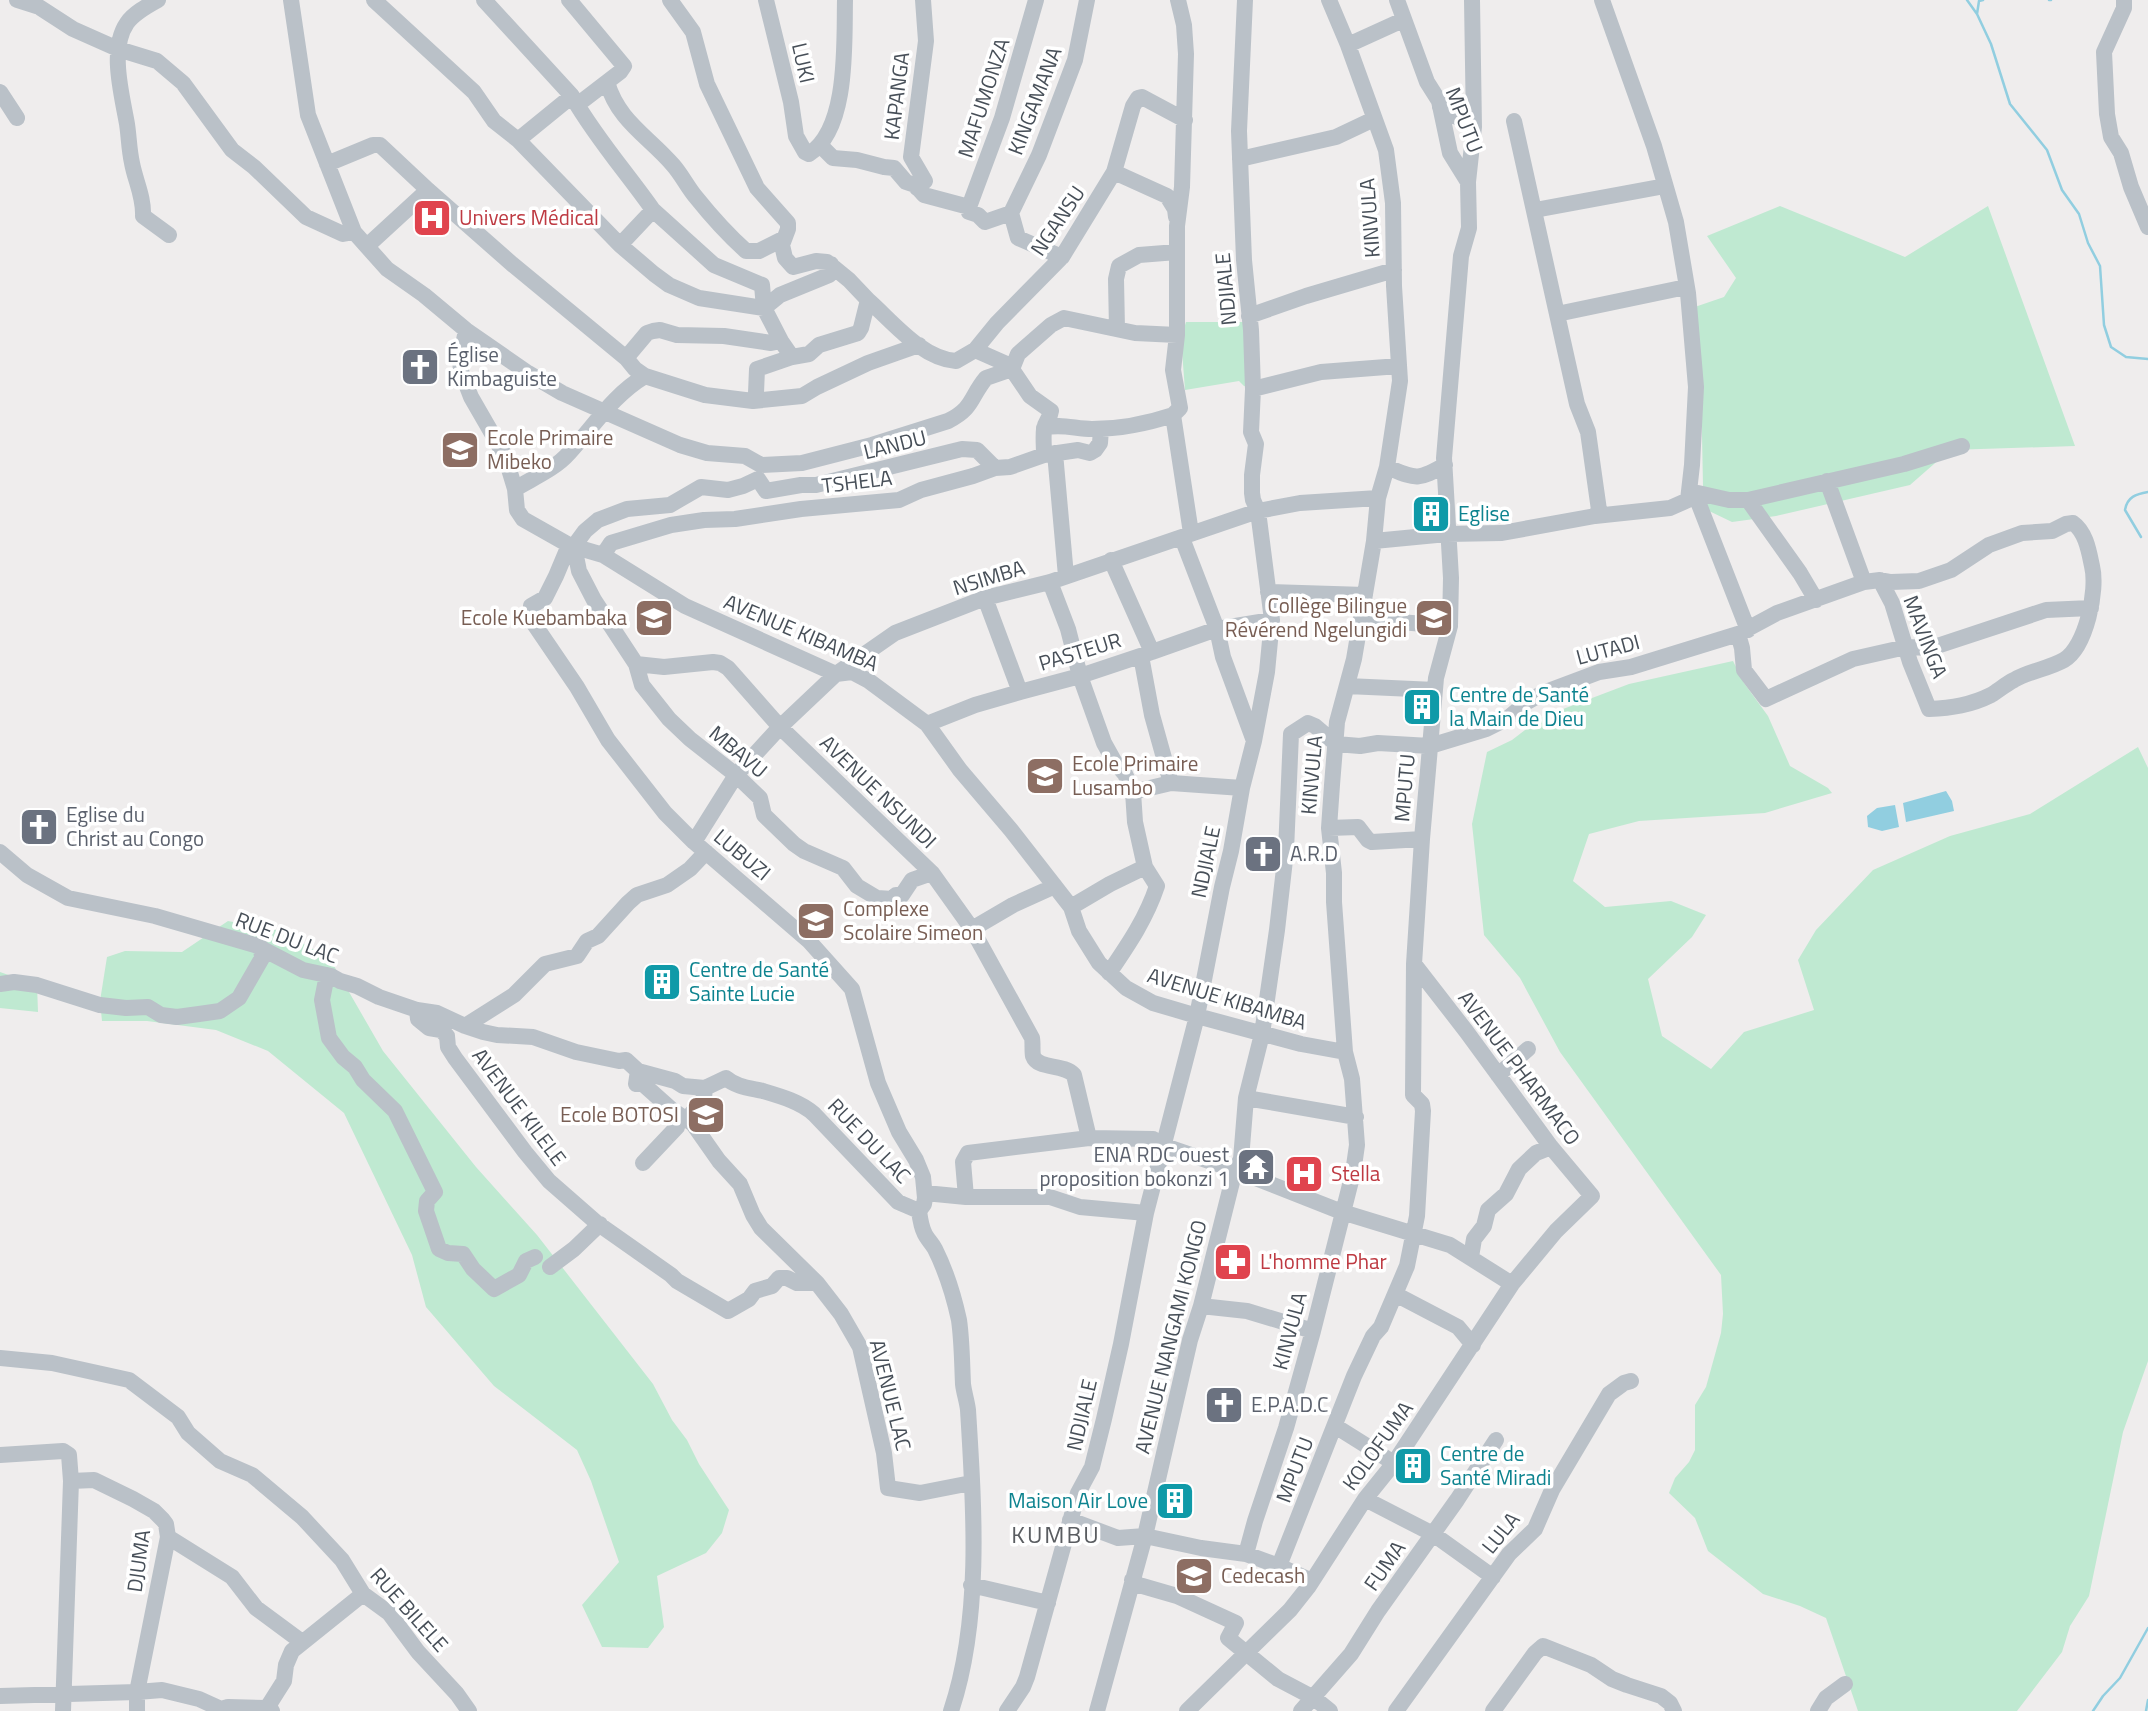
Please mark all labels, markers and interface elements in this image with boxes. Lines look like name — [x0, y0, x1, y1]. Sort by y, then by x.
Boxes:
street label: MAFUMONZA — [949, 33, 1018, 162]
street label: LUKI — [784, 39, 824, 86]
street label: KINGAMANA — [999, 41, 1070, 159]
street label: KAPANGA — [875, 50, 917, 142]
street label: MPUTU — [1438, 82, 1492, 157]
street label: KINVULA — [1350, 177, 1388, 259]
street label: NGANSU — [1022, 179, 1092, 262]
hospital icon: Univers Médical — [411, 197, 453, 239]
place label: Univers Médical — [459, 201, 599, 233]
street label: NDJIALE — [1206, 251, 1244, 327]
place label: Église Kimbaguiste — [447, 338, 557, 394]
church icon: Église Kimbaguiste — [399, 346, 441, 388]
place label: Ecole Primaire Mibeko — [487, 421, 613, 477]
street label: LANDU — [860, 421, 930, 467]
school or university icon: Ecole Primaire Mibeko — [439, 429, 481, 471]
street label: TSHELA — [820, 461, 894, 501]
building icon: Eglise — [1410, 493, 1452, 535]
place label: Eglise — [1458, 497, 1510, 529]
street label: NSIMBA — [949, 551, 1029, 603]
street label: AVENUE KIBAMBA — [719, 585, 884, 679]
place label: Collège Bilingue Révérend Ngelungidi — [1225, 589, 1407, 645]
street label: MAVINGA — [1895, 590, 1957, 683]
school or university icon: Ecole Kuebambaka — [633, 597, 675, 639]
school or university icon: Collège Bilingue Révérend Ngelungidi — [1413, 597, 1455, 639]
place label: Ecole Kuebambaka — [461, 601, 627, 633]
street label: PASTEUR — [1035, 623, 1125, 679]
street label: LUTADI — [1572, 625, 1643, 673]
place label: Centre de Santé la Main de Dieu — [1449, 678, 1589, 734]
building icon: Centre de Santé la Main de Dieu — [1401, 686, 1443, 728]
street label: MBAVU — [702, 717, 775, 785]
street label: AVENUE NSUNDI — [813, 727, 944, 855]
street label: KINVULA — [1292, 733, 1330, 816]
place label: Ecole Primaire Lusambo — [1072, 747, 1198, 803]
street label: MPUTU — [1385, 753, 1423, 823]
school or university icon: Ecole Primaire Lusambo — [1024, 755, 1066, 797]
place label: Eglise du Christ au Congo — [66, 798, 204, 854]
church icon: Eglise du Christ au Congo — [18, 806, 60, 848]
street label: LUBUZI — [707, 821, 778, 888]
street label: NDJIALE — [1182, 823, 1228, 901]
church icon: A.R.D — [1242, 833, 1284, 875]
place label: A.R.D — [1290, 837, 1338, 869]
place label: Complexe Scolaire Simeon — [843, 892, 983, 948]
school or university icon: Complexe Scolaire Simeon — [795, 900, 837, 942]
street label: RUE DU LAC — [231, 903, 344, 971]
place label: Centre de Santé Sainte Lucie — [689, 953, 829, 1009]
street label: AVENUE KIBAMBA — [1144, 959, 1311, 1038]
building icon: Centre de Santé Sainte Lucie — [641, 961, 683, 1003]
street label: AVENUE PHARMACO — [1451, 983, 1589, 1152]
street label: AVENUE KILELE — [465, 1041, 575, 1172]
street label: RUE DU LAC — [821, 1090, 919, 1190]
school or university icon: Ecole BOTOSI — [685, 1094, 727, 1136]
place label: Ecole BOTOSI — [560, 1098, 679, 1130]
place label: ENA RDC ouest proposition bokonzi 1 — [1039, 1138, 1230, 1194]
temple icon: ENA RDC ouest proposition bokonzi 1 — [1235, 1146, 1277, 1188]
hospital icon: Stella — [1283, 1153, 1325, 1195]
place label: Stella — [1331, 1157, 1381, 1189]
street label: AVENUE NANGAMI KONGO — [1125, 1216, 1215, 1457]
pharmacy icon: L'homme Phar — [1212, 1241, 1254, 1283]
place label: L'homme Phar — [1260, 1245, 1387, 1277]
street label: KINVULA — [1263, 1288, 1315, 1373]
street label: AVENUE LAC — [862, 1336, 920, 1454]
street label: NDJIALE — [1057, 1376, 1105, 1454]
church icon: E.P.A.D.C — [1203, 1384, 1245, 1426]
place label: E.P.A.D.C — [1251, 1388, 1328, 1420]
street label: KOLOFUMA — [1334, 1394, 1421, 1497]
street label: MPUTU — [1267, 1432, 1321, 1507]
place label: Centre de Santé Miradi — [1440, 1437, 1551, 1493]
building icon: Centre de Santé Miradi — [1392, 1445, 1434, 1487]
building icon: Maison Air Love — [1154, 1480, 1196, 1522]
place label: Maison Air Love — [1008, 1484, 1148, 1516]
street label: LULA — [1473, 1504, 1527, 1560]
district label: KUMBU — [1011, 1516, 1101, 1552]
street label: DJUMA — [118, 1527, 158, 1594]
street label: FUMA — [1355, 1533, 1413, 1597]
school or university icon: Cedecash — [1173, 1555, 1215, 1597]
place label: Cedecash — [1221, 1559, 1305, 1591]
street label: RUE BILELE — [363, 1560, 456, 1659]

